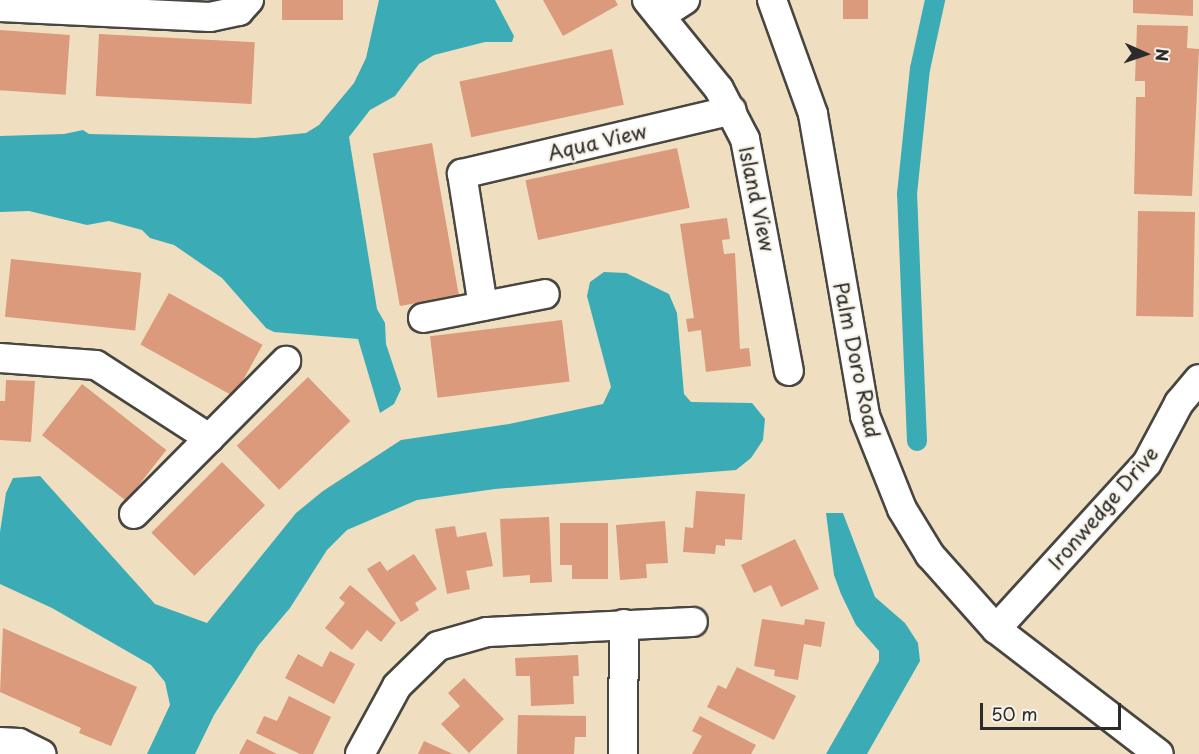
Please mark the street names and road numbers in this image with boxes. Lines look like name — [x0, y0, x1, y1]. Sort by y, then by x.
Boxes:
street label: Aqua View — [545, 119, 649, 165]
street label: Island View — [734, 144, 780, 254]
street label: Palm Doro Road — [829, 281, 885, 439]
street label: Ironwedge Drive — [1043, 441, 1163, 575]

